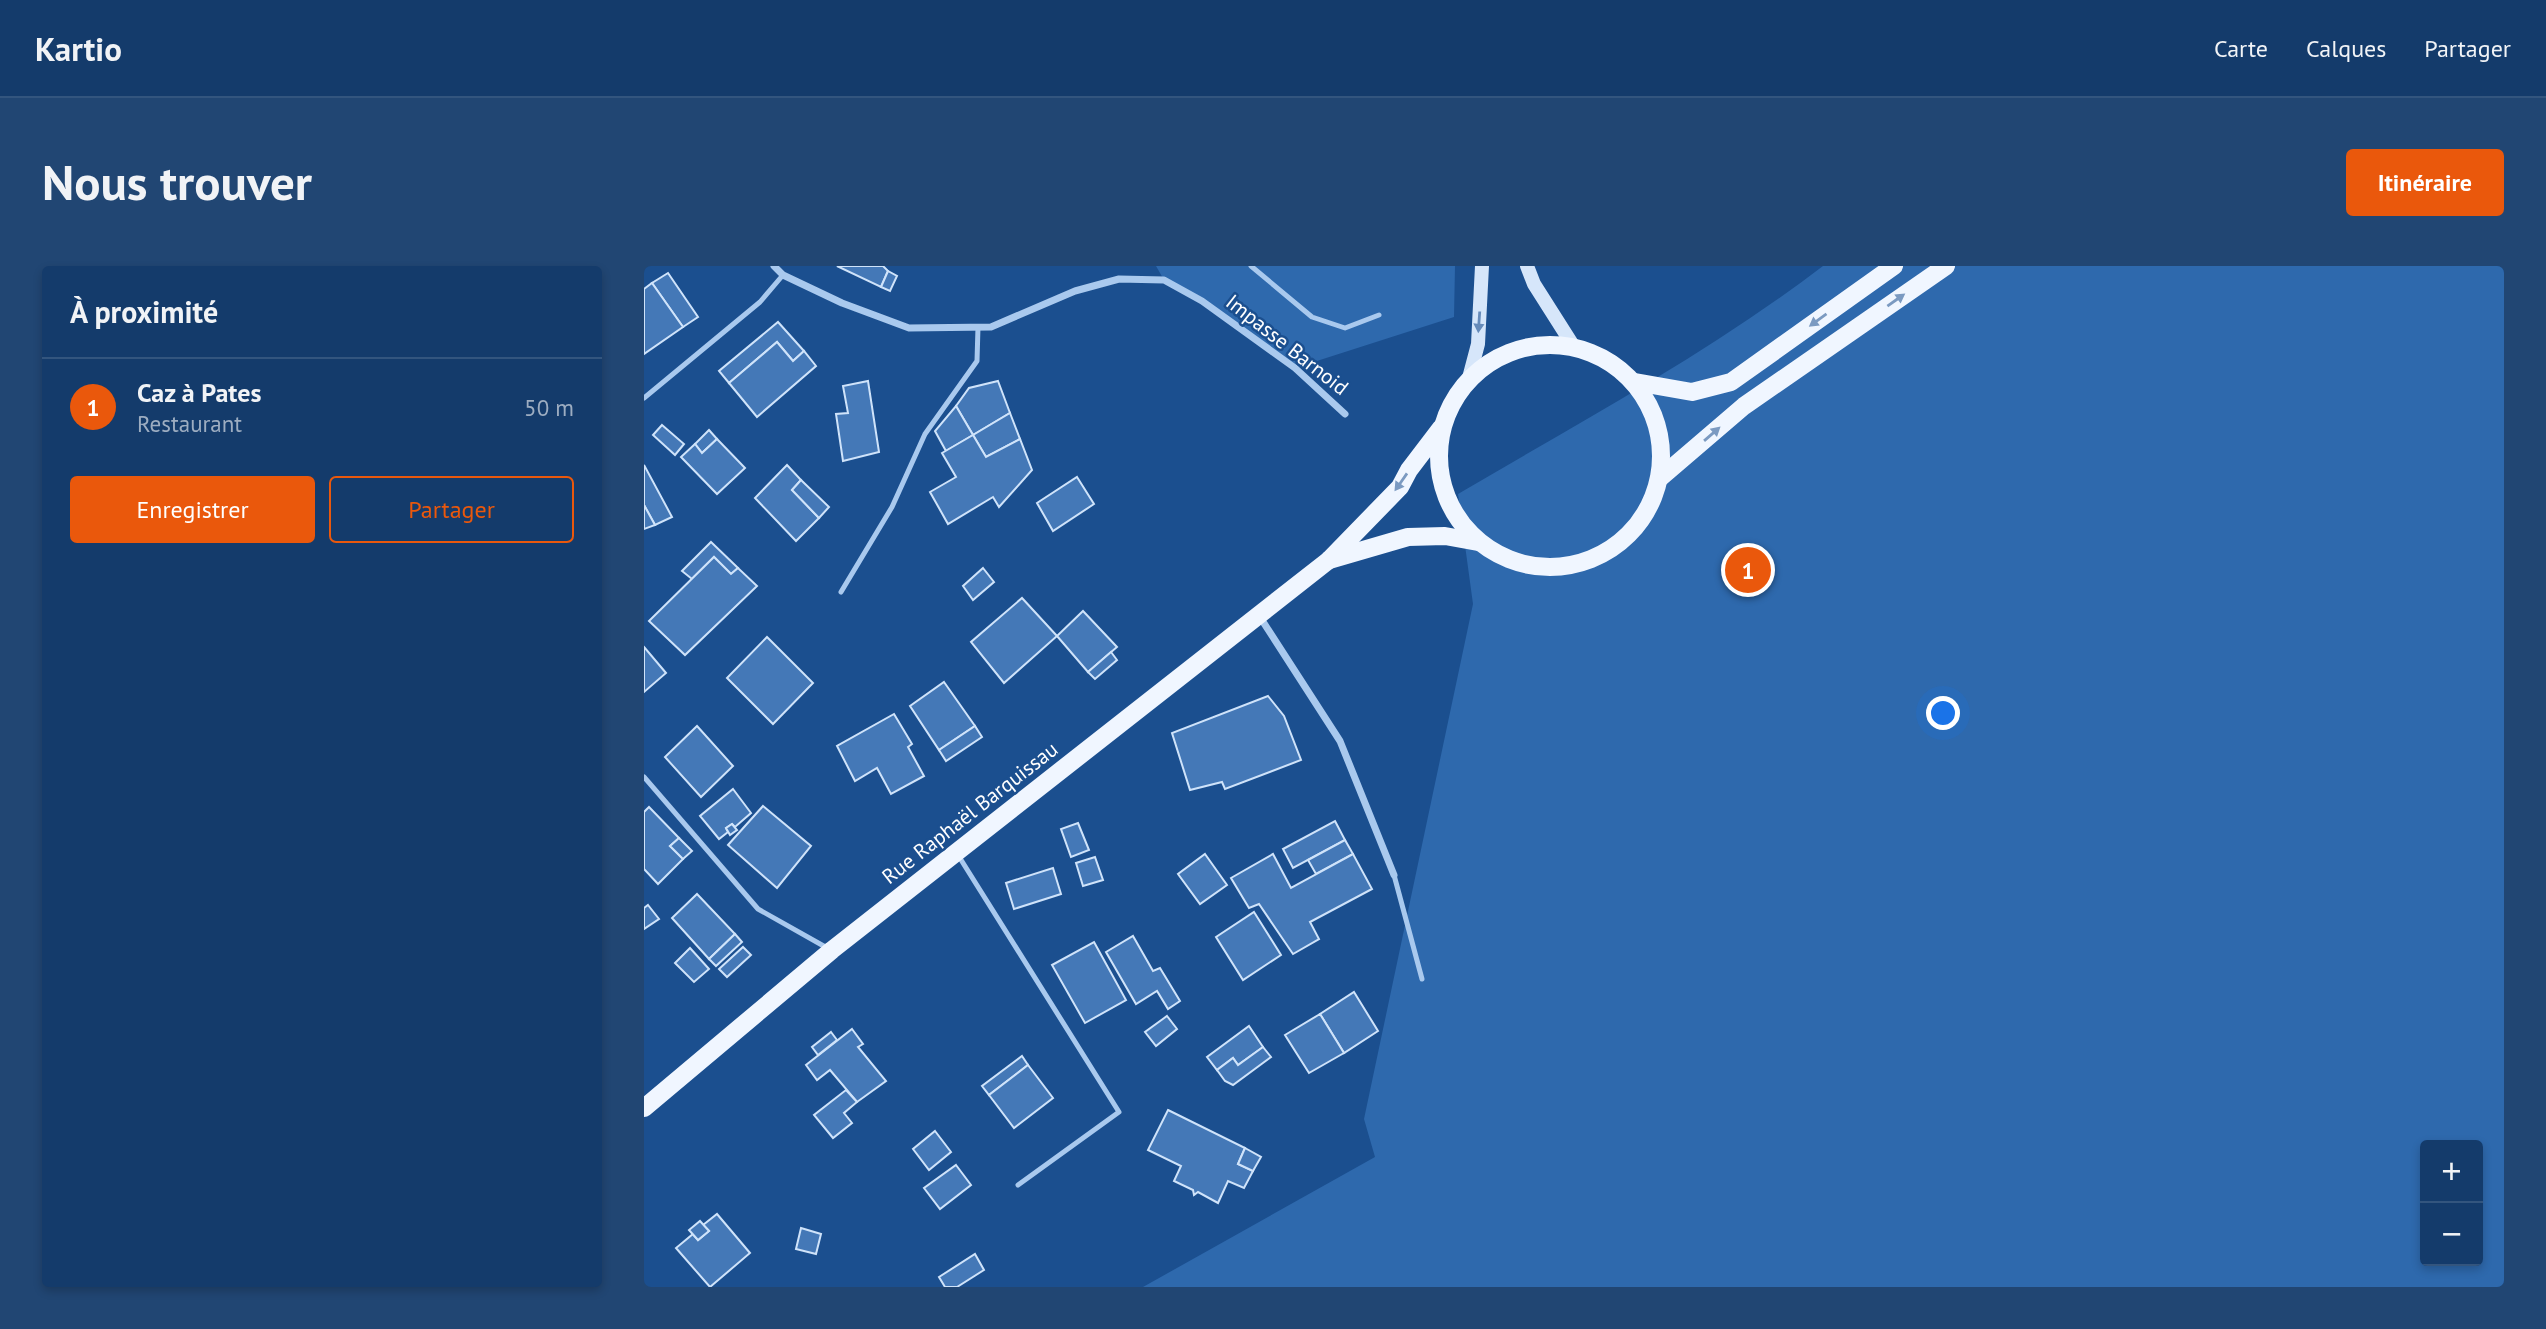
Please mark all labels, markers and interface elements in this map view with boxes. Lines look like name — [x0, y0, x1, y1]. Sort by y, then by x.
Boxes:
text: Kartio — [35, 27, 122, 70]
text: Carte — [2214, 33, 2268, 64]
text: Calques — [2306, 33, 2386, 64]
text: Partager — [2424, 33, 2511, 64]
button: Itinéraire — [2346, 149, 2504, 216]
text: Nous trouver — [42, 150, 312, 214]
street label: Impasse Barnoid — [1221, 288, 1354, 401]
text: À proximité — [70, 292, 218, 331]
one-way arrow — [1887, 293, 1905, 307]
one-way arrow — [1473, 312, 1484, 334]
one-way arrow — [1809, 313, 1827, 327]
text: Caz à Pates — [137, 376, 261, 409]
text: 1 — [86, 393, 100, 422]
text: 50 m — [524, 393, 574, 422]
text: Restaurant — [137, 409, 242, 438]
one-way arrow — [1703, 426, 1721, 442]
one-way arrow — [1394, 473, 1408, 491]
button: Enregistrer — [70, 476, 315, 543]
button: Partager — [329, 476, 574, 543]
pin: 1 — [1725, 544, 1771, 596]
your location — [1926, 696, 1960, 730]
street label: Rue Raphaël Barquissau — [876, 736, 1063, 890]
map controls — [2420, 1140, 2483, 1266]
button: + — [2420, 1140, 2483, 1203]
button: − — [2420, 1203, 2483, 1266]

